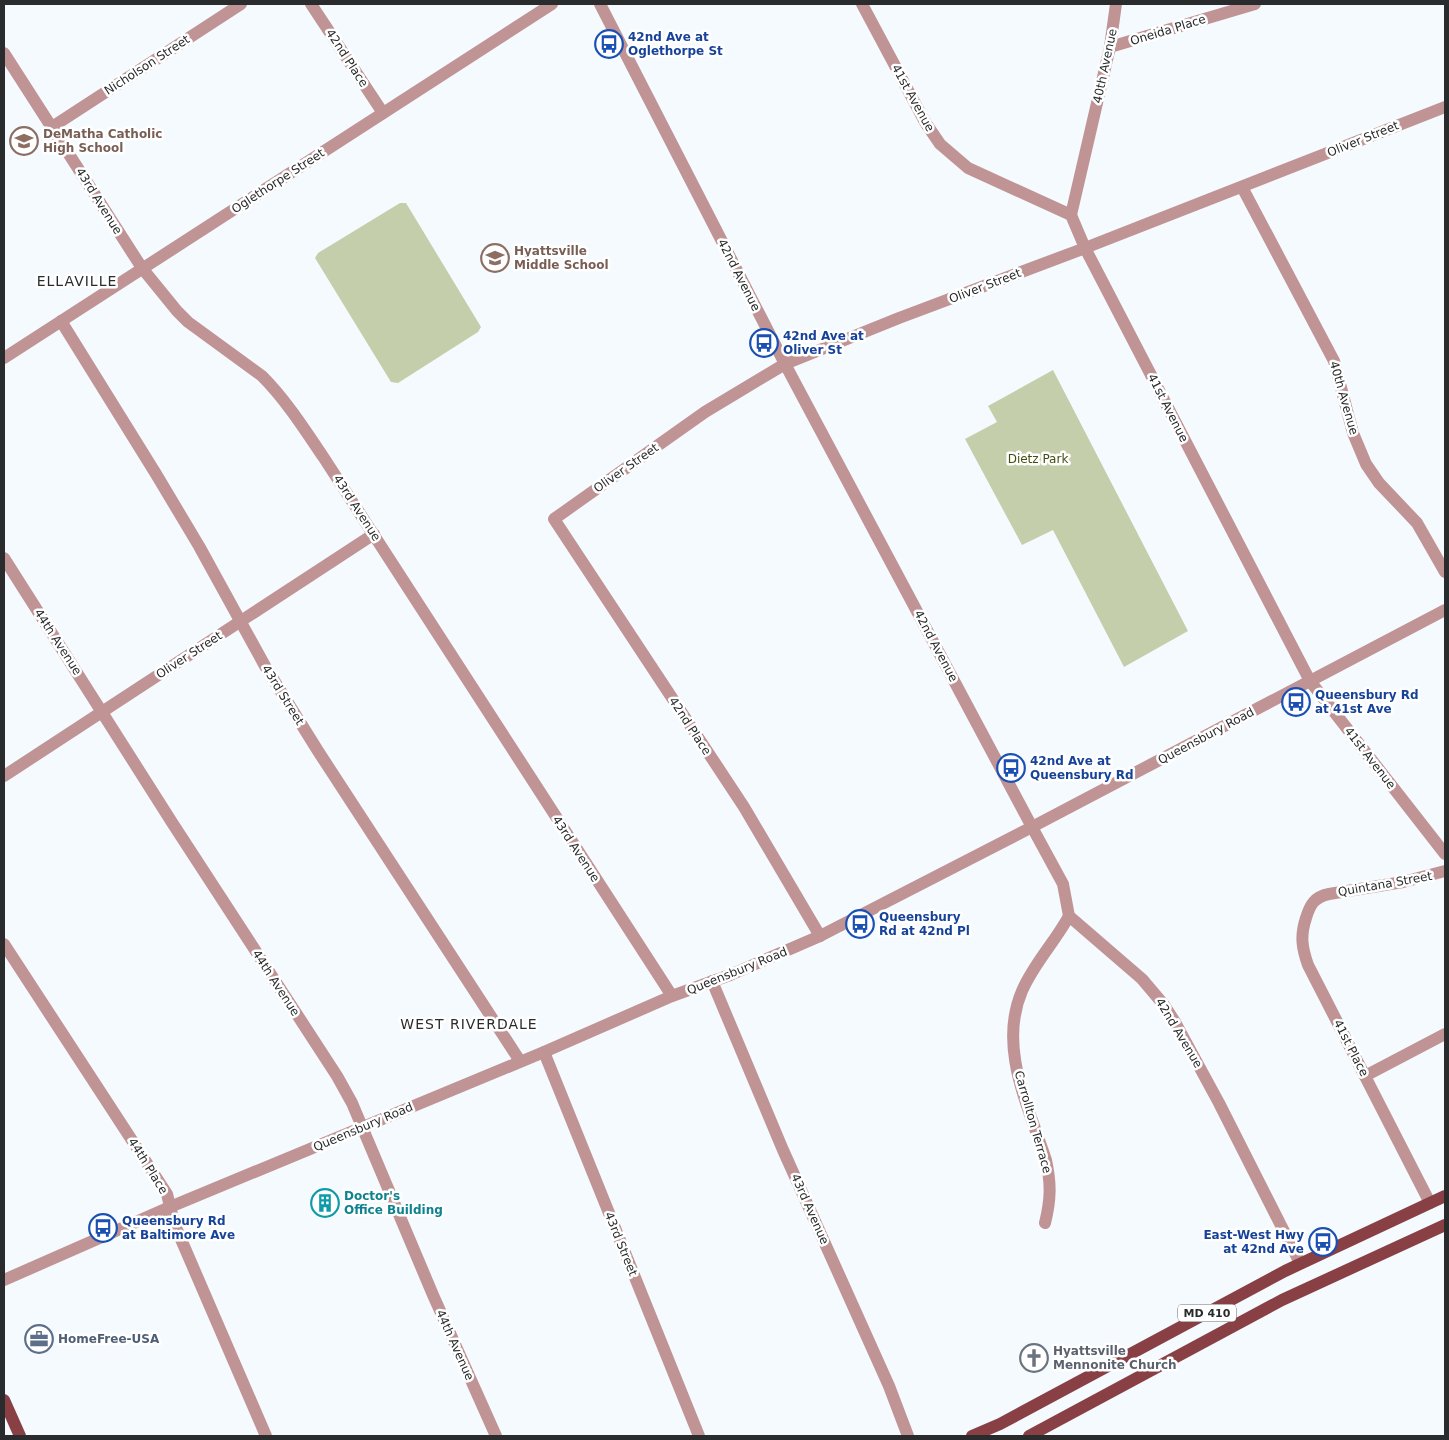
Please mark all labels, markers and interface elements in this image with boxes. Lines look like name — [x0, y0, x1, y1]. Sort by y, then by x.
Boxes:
street label: Oneida Place — [1128, 12, 1208, 48]
street label: 42nd Place — [323, 26, 371, 90]
street label: 40th Avenue — [1090, 27, 1120, 105]
bus stop icon: 42nd Ave at Oglethorpe St — [594, 29, 624, 59]
place label: 42nd Ave at Oglethorpe St — [628, 30, 723, 58]
street label: Nicholson Street — [102, 32, 192, 98]
street label: 41st Avenue — [889, 62, 937, 134]
street label: Oliver Street — [1325, 118, 1401, 160]
school or university icon: DeMatha Catholic High School — [9, 126, 39, 156]
place label: DeMatha Catholic High School — [43, 127, 162, 155]
street label: Oglethorpe Street — [229, 146, 327, 216]
street label: 43rd Avenue — [73, 165, 125, 237]
street label: 42nd Avenue — [715, 237, 763, 313]
school or university icon: Hyattsville Middle School — [480, 243, 510, 273]
place label: Hyattsville Middle School — [514, 244, 609, 272]
street label: Oliver Street — [947, 266, 1023, 306]
district label: ELLAVILLE — [37, 273, 117, 289]
bus stop icon: 42nd Ave at Oliver St — [749, 328, 779, 358]
place label: 42nd Ave at Oliver St — [783, 329, 864, 357]
street label: 40th Avenue — [1327, 360, 1361, 436]
street label: 41st Avenue — [1145, 372, 1191, 444]
street label: Oliver Street — [591, 440, 661, 495]
park label: Dietz Park — [1008, 452, 1068, 466]
street label: 43rd Avenue — [330, 472, 384, 544]
street label: 44th Avenue — [31, 606, 85, 678]
street label: 42nd Avenue — [911, 608, 961, 684]
street label: Oliver Street — [153, 628, 225, 682]
street label: 43rd Street — [259, 663, 307, 728]
bus stop icon: Queensbury Rd at 41st Ave — [1281, 687, 1311, 717]
place label: Queensbury Rd at 41st Ave — [1315, 688, 1419, 716]
street label: 42nd Place — [666, 694, 714, 758]
street label: Queensbury Road — [1156, 705, 1256, 767]
street label: 41st Avenue — [1342, 724, 1398, 792]
bus stop icon: 42nd Ave at Queensbury Rd — [996, 753, 1026, 783]
place label: 42nd Ave at Queensbury Rd — [1030, 754, 1134, 782]
street label: 43rd Avenue — [549, 813, 603, 885]
street label: Quintana Street — [1337, 869, 1433, 899]
bus stop icon: Queensbury Rd at 42nd Pl — [845, 909, 875, 939]
place label: Queensbury Rd at 42nd Pl — [879, 910, 970, 938]
street label: Queensbury Road — [685, 944, 789, 998]
street label: 44th Avenue — [249, 947, 303, 1019]
street label: 42nd Avenue — [1153, 996, 1205, 1070]
district label: WEST RIVERDALE — [400, 1016, 538, 1032]
street label: 41st Place — [1331, 1017, 1371, 1079]
street label: Carrollton Terrace — [1012, 1069, 1054, 1175]
street label: Queensbury Road — [311, 1100, 415, 1154]
street label: 44th Place — [125, 1135, 171, 1197]
street label: 43rd Avenue — [788, 1171, 832, 1247]
building icon: Doctor's Office Building — [310, 1188, 340, 1218]
place label: Doctor's Office Building — [344, 1189, 443, 1217]
street label: 43rd Street — [602, 1210, 640, 1278]
bus stop icon: Queensbury Rd at Baltimore Ave — [88, 1213, 118, 1243]
place label: Queensbury Rd at Baltimore Ave — [122, 1214, 235, 1242]
bus stop icon: East-West Hwy at 42nd Ave — [1308, 1227, 1338, 1257]
place label: East-West Hwy at 42nd Ave — [1203, 1228, 1304, 1256]
road number: MD 410 — [1178, 1305, 1236, 1322]
street label: 44th Avenue — [433, 1307, 477, 1383]
office icon: HomeFree-USA — [24, 1324, 54, 1354]
place label: HomeFree-USA — [58, 1332, 160, 1346]
church icon: Hyattsville Mennonite Church — [1019, 1343, 1049, 1373]
place label: Hyattsville Mennonite Church — [1053, 1344, 1177, 1372]

